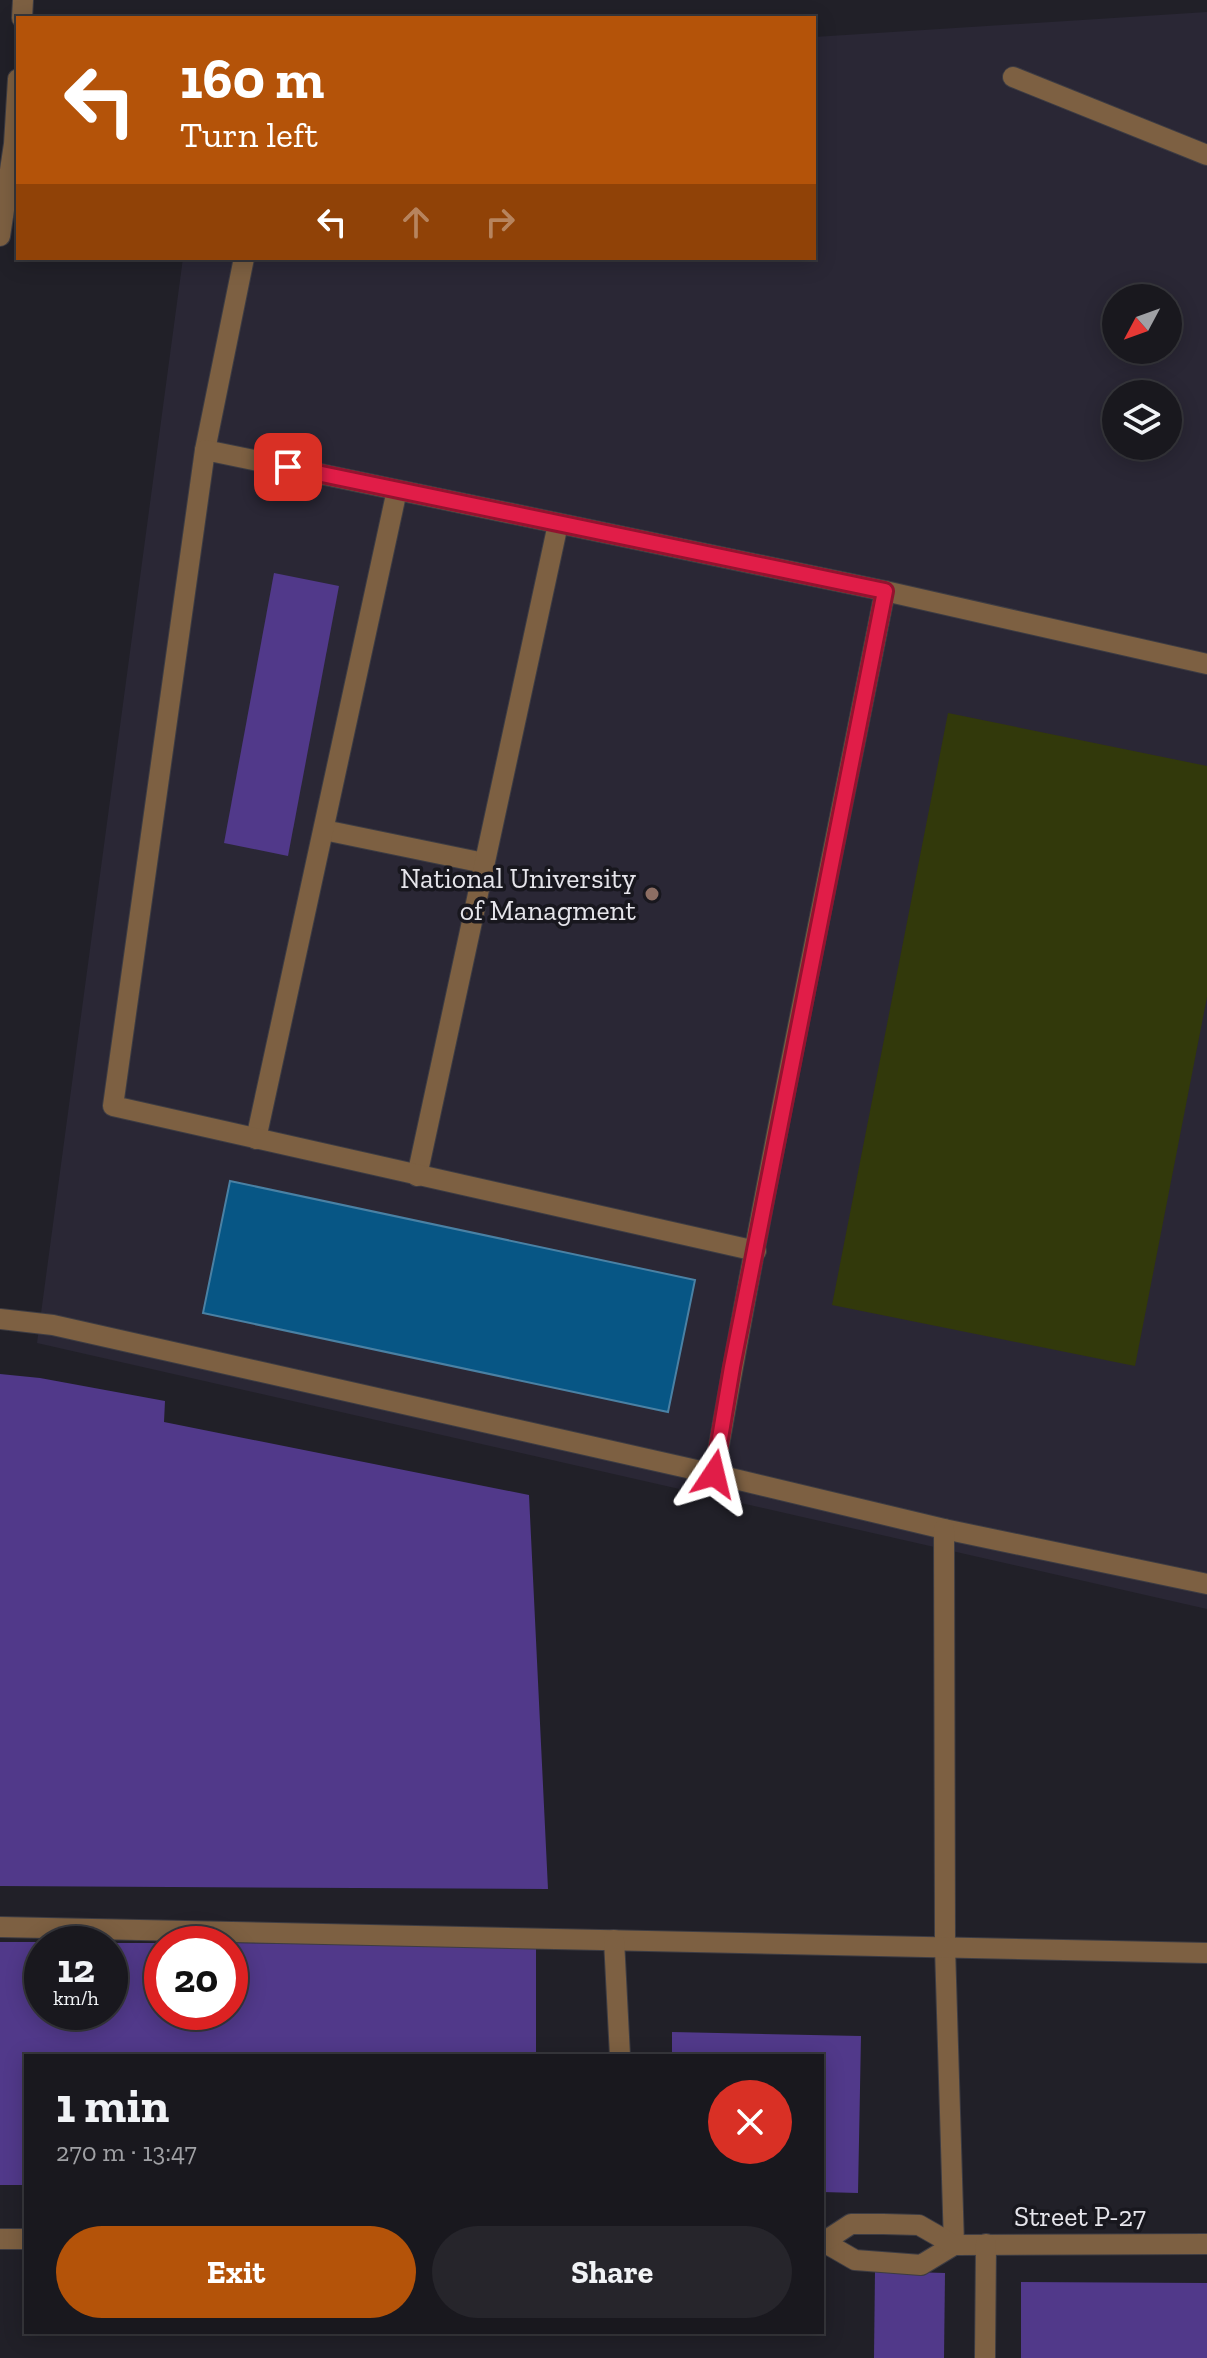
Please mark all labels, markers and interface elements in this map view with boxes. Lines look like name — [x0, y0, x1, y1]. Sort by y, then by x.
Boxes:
text: 160 m — [180, 45, 324, 112]
icon: left — [48, 48, 152, 152]
text: Turn left — [180, 113, 318, 156]
icon: left — [310, 200, 354, 244]
icon: ahead — [394, 200, 438, 244]
icon: right — [478, 200, 522, 244]
north arrow — [1102, 284, 1182, 364]
map controls — [1102, 284, 1182, 460]
button: layers — [1102, 380, 1182, 460]
pin — [254, 433, 322, 501]
icon: arrive — [266, 445, 310, 489]
place label: National University of Managment — [400, 862, 637, 927]
marker: National University of Managment — [643, 885, 661, 903]
position arrow — [672, 1432, 756, 1516]
speed limit sign: 20 — [144, 1926, 248, 2030]
text: 12 — [57, 1944, 95, 1992]
text: km/h — [53, 1986, 99, 2010]
text: 1 min — [56, 2077, 169, 2134]
button: close — [708, 2080, 792, 2164]
text: 270 m · 13:47 — [56, 2136, 197, 2168]
street label: Street P-27 — [1014, 2200, 1146, 2233]
button: Exit — [56, 2226, 416, 2318]
button: Share — [432, 2226, 792, 2318]

